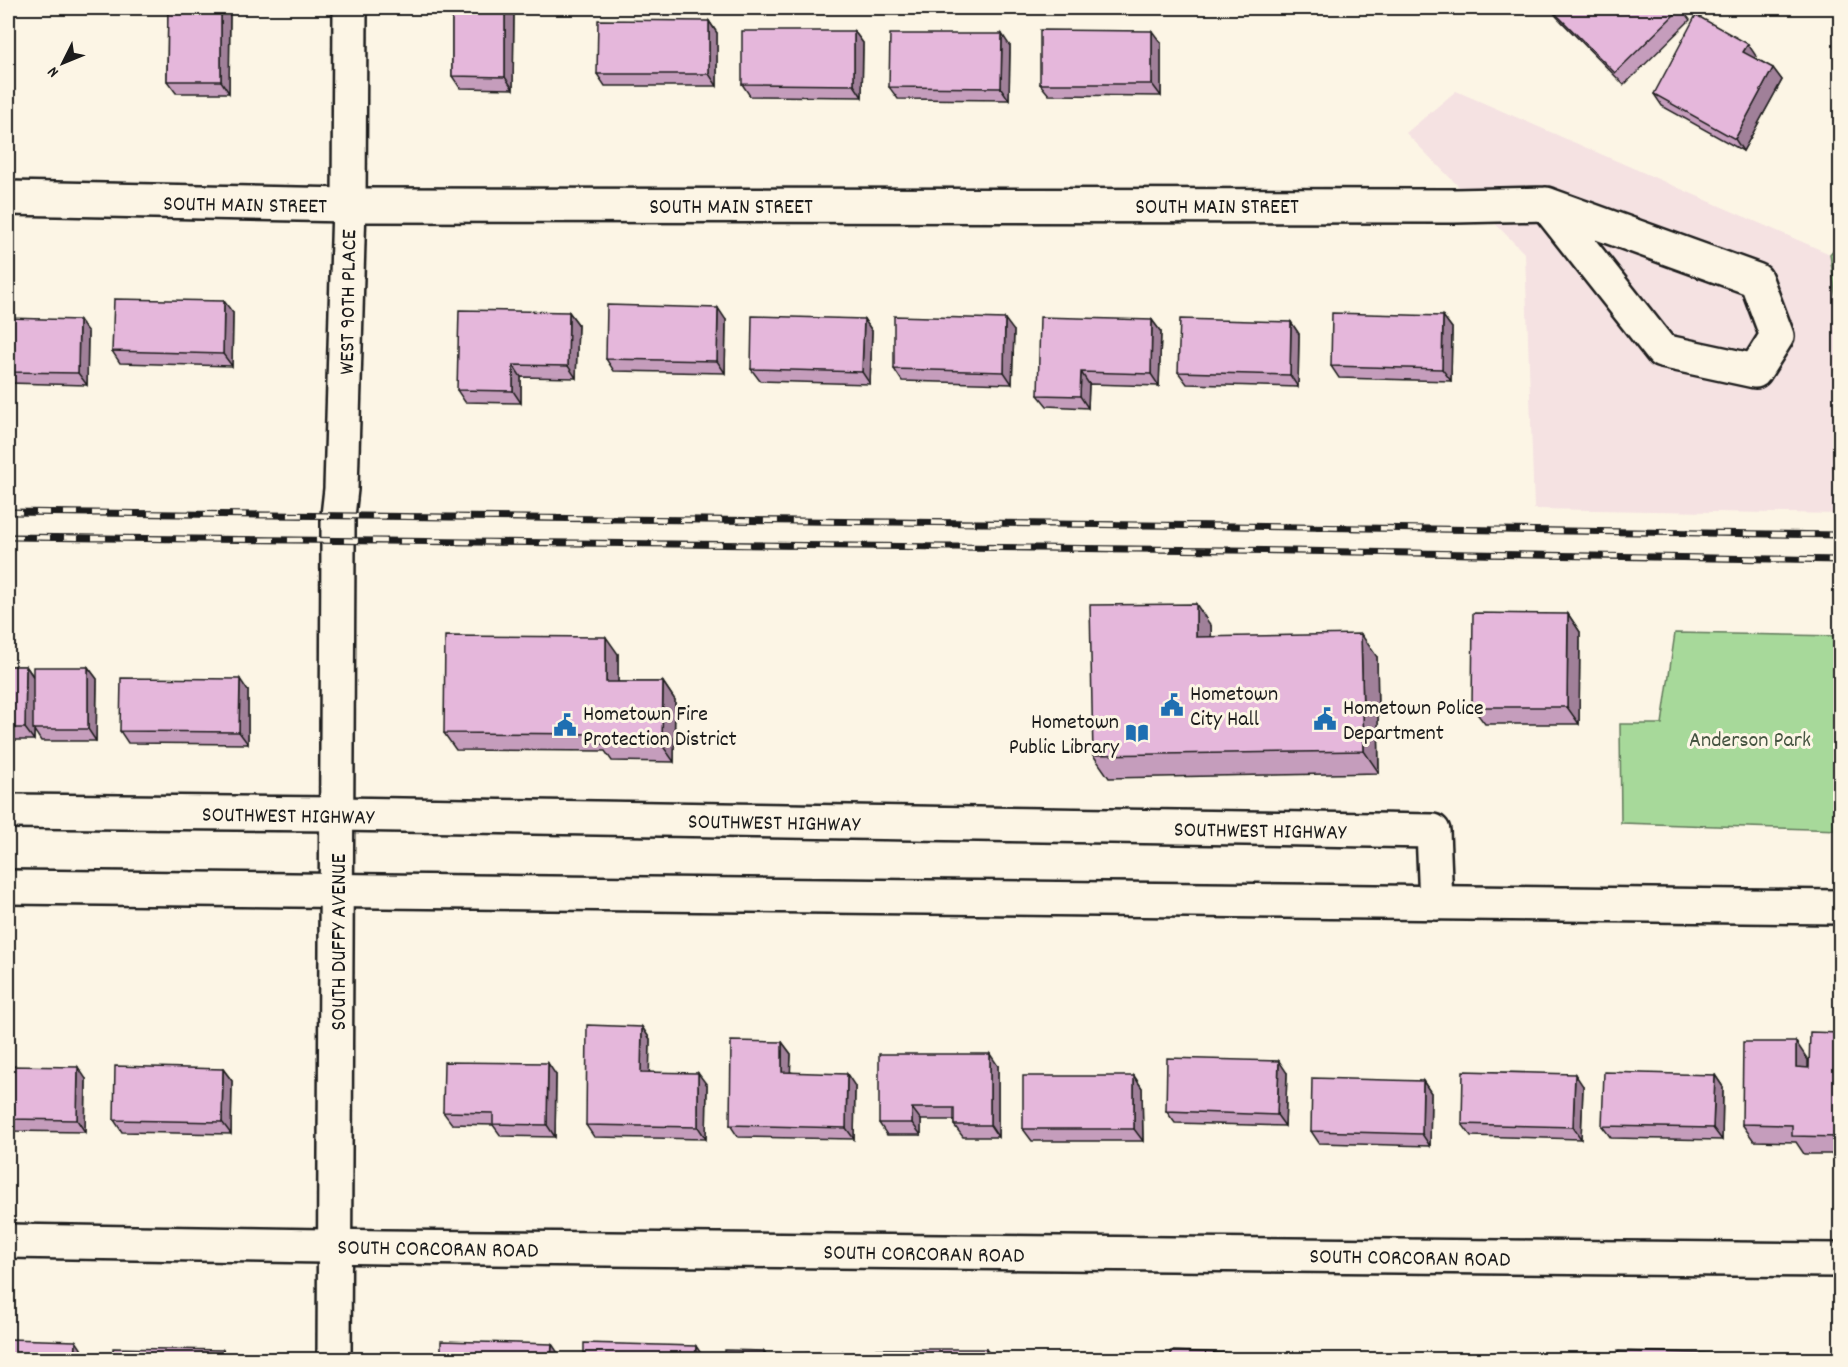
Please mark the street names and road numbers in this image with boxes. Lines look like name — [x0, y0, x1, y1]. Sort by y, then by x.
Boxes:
street label: SOUTH MAIN STREET — [163, 190, 327, 223]
street label: SOUTH MAIN STREET — [649, 193, 813, 224]
street label: SOUTH MAIN STREET — [1135, 193, 1299, 224]
street label: WEST 90TH PLACE — [333, 229, 366, 375]
street label: SOUTHWEST HIGHWAY — [202, 800, 375, 835]
street label: SOUTHWEST HIGHWAY — [688, 807, 861, 842]
street label: SOUTHWEST HIGHWAY — [1174, 815, 1347, 850]
street label: SOUTH DUFFY AVENUE — [325, 854, 356, 1030]
street label: SOUTH CORCORAN ROAD — [337, 1233, 539, 1268]
street label: SOUTH CORCORAN ROAD — [823, 1238, 1025, 1273]
street label: SOUTH CORCORAN ROAD — [1309, 1242, 1511, 1277]

